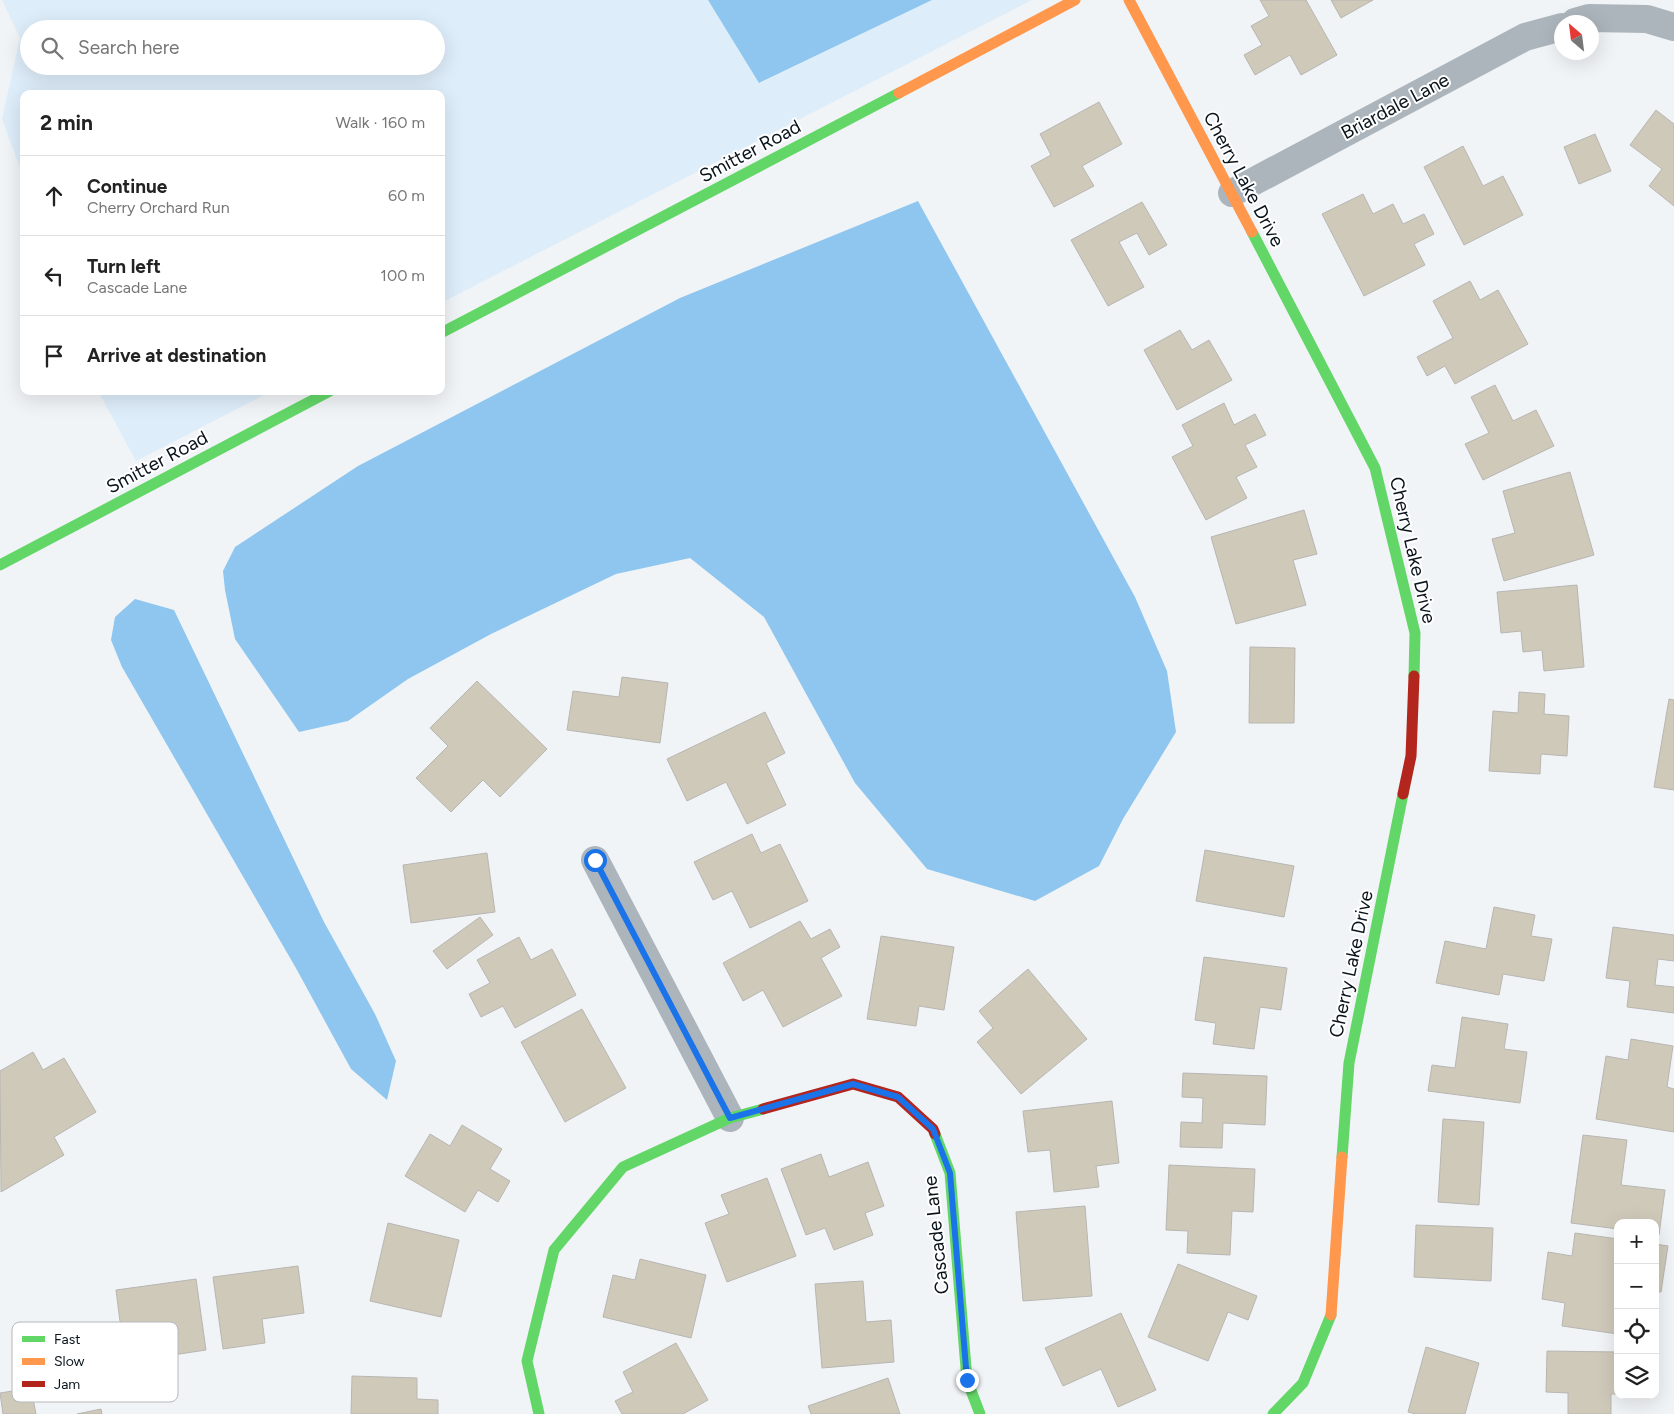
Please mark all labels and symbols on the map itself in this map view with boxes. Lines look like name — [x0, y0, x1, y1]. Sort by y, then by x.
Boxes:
north arrow — [1554, 15, 1599, 60]
street label: Briardale Lane — [1337, 68, 1453, 144]
street label: Cherry Lake Drive — [1199, 107, 1289, 251]
street label: Smitter Road — [695, 115, 805, 187]
street label: Smitter Road — [102, 426, 212, 498]
street label: Cherry Lake Drive — [1385, 474, 1441, 626]
route start — [584, 849, 607, 872]
street label: Cherry Lake Drive — [1324, 888, 1378, 1040]
street label: Cascade Lane — [918, 1175, 954, 1295]
legend — [12, 1322, 178, 1402]
text: Fast — [54, 1331, 80, 1348]
text: Slow — [54, 1353, 85, 1370]
route end — [956, 1369, 979, 1392]
text: Jam — [54, 1376, 80, 1393]

